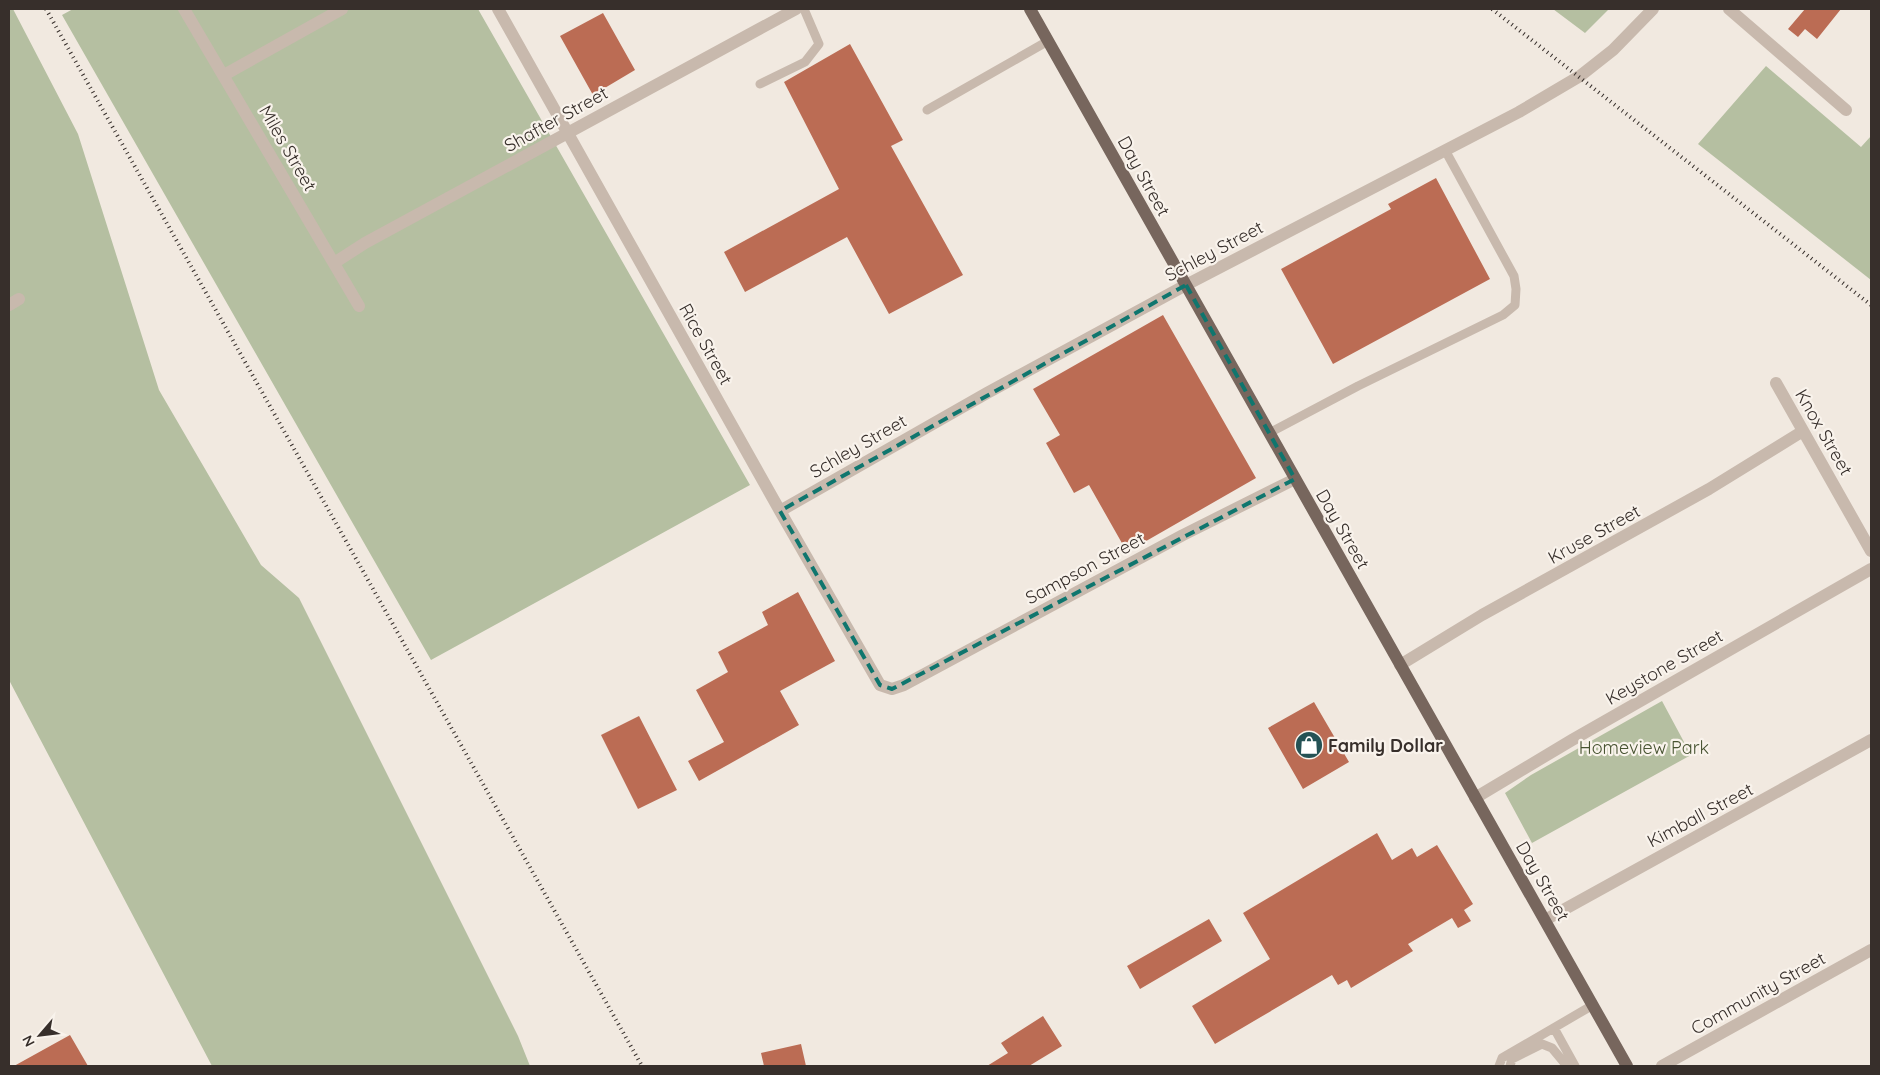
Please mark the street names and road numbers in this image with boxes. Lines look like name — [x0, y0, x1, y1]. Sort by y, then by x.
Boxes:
street label: Shafter Street — [500, 81, 612, 157]
street label: Miles Street — [254, 101, 322, 195]
street label: Day Street — [1113, 132, 1175, 220]
street label: Schley Street — [1161, 215, 1267, 287]
street label: Rice Street — [674, 299, 738, 389]
street label: Knox Street — [1790, 385, 1858, 479]
street label: Schley Street — [805, 409, 911, 483]
street label: Day Street — [1311, 485, 1375, 573]
street label: Kruse Street — [1544, 499, 1644, 569]
street label: Sampson Street — [1021, 527, 1149, 609]
street label: Keystone Street — [1601, 624, 1727, 710]
street label: Kimball Street — [1643, 777, 1757, 853]
street label: Day Street — [1511, 837, 1575, 925]
street label: Community Street — [1687, 946, 1829, 1040]

